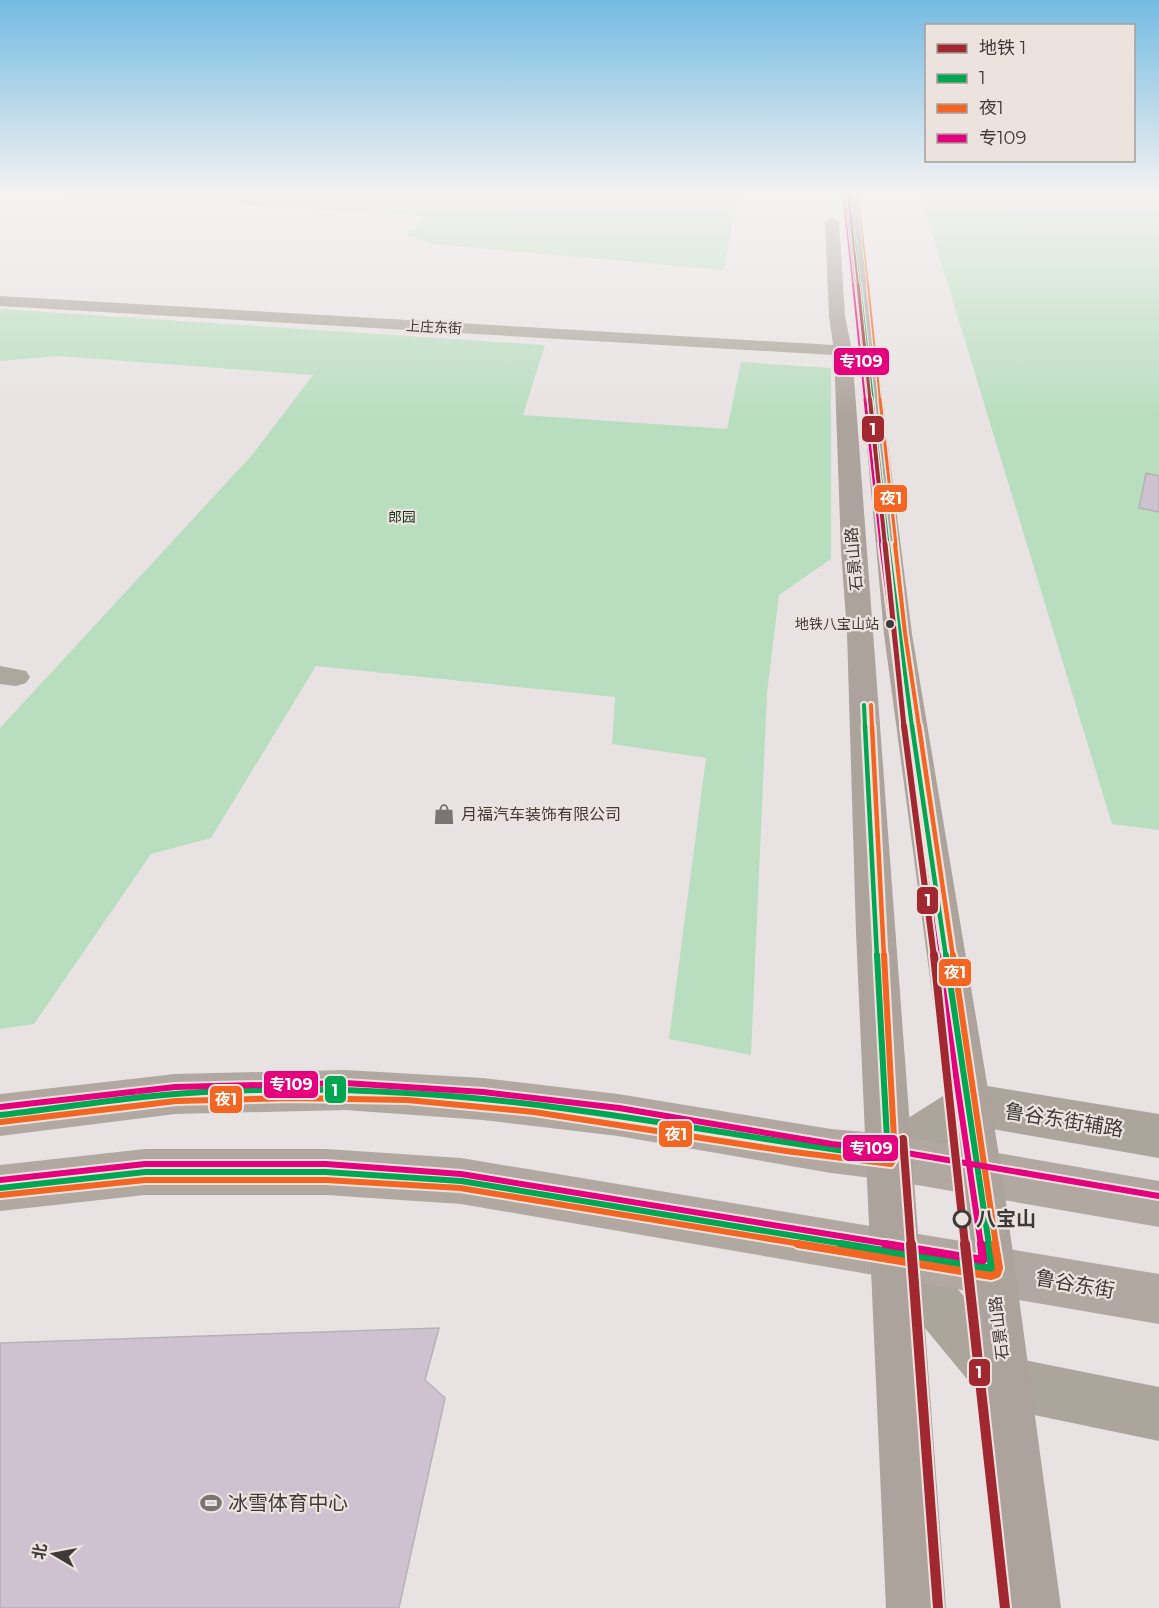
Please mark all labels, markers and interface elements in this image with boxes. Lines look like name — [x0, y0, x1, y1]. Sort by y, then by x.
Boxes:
legend — [925, 24, 1135, 162]
text: 地铁 1 — [979, 37, 1026, 59]
text: 1 — [979, 67, 986, 89]
text: 夜1 — [979, 97, 1004, 119]
text: 专109 — [979, 127, 1026, 149]
street label: 上庄东街 — [406, 317, 462, 337]
line badge: 专109 — [833, 347, 890, 376]
text: 专109 — [839, 352, 883, 371]
line badge: 1 — [861, 415, 885, 443]
text: 1 — [870, 420, 876, 439]
line badge: 夜1 — [873, 484, 908, 513]
text: 夜1 — [880, 489, 902, 508]
park label: 郎园 — [388, 508, 416, 526]
street label: 石景山路 — [842, 526, 866, 592]
place label: 地铁八宝山站 — [795, 615, 879, 633]
marker: 地铁八宝山站 — [884, 618, 896, 630]
shop icon: 月福汽车装饰有限公司 — [432, 802, 456, 826]
place label: 月福汽车装饰有限公司 — [461, 805, 621, 824]
line badge: 1 — [916, 886, 939, 915]
text: 1 — [925, 891, 931, 910]
line badge: 夜1 — [938, 958, 972, 987]
text: 夜1 — [944, 963, 966, 982]
line badge: 专109 — [263, 1070, 319, 1099]
text: 专109 — [269, 1075, 313, 1094]
line badge: 1 — [324, 1075, 347, 1104]
text: 1 — [332, 1081, 338, 1100]
line badge: 夜1 — [209, 1085, 243, 1114]
text: 夜1 — [215, 1090, 237, 1109]
street label: 鲁谷东街辅路 — [1003, 1099, 1125, 1141]
line badge: 夜1 — [658, 1120, 693, 1148]
text: 夜1 — [665, 1125, 687, 1144]
line badge: 专109 — [842, 1134, 899, 1162]
text: 专109 — [849, 1139, 893, 1158]
place label: 八宝山 — [976, 1207, 1036, 1231]
marker: 八宝山 — [953, 1210, 971, 1228]
street label: 鲁谷东街 — [1034, 1265, 1116, 1303]
street label: 石景山路 — [986, 1295, 1012, 1361]
line badge: 1 — [968, 1358, 991, 1387]
text: 1 — [976, 1363, 982, 1382]
sports icon: 冰雪体育中心 — [199, 1491, 223, 1515]
place label: 冰雪体育中心 — [228, 1491, 348, 1515]
north arrow — [24, 1524, 84, 1584]
text: 北 — [29, 1542, 50, 1561]

